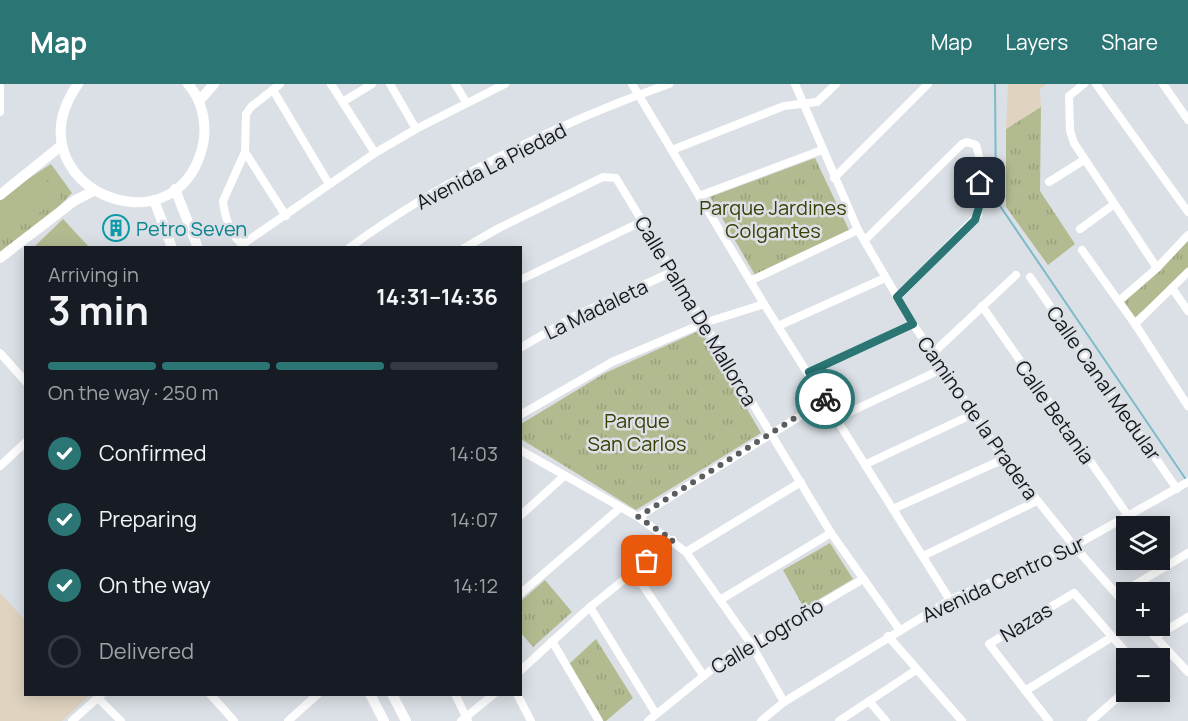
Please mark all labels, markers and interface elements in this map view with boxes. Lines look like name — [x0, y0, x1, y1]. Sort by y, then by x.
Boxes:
text: Map — [30, 23, 87, 61]
text: Map — [931, 28, 972, 56]
text: Layers — [1005, 28, 1068, 56]
text: Share — [1101, 28, 1158, 56]
street label: Avenida La Piedad — [411, 116, 571, 216]
pin — [954, 157, 1005, 208]
icon: home — [963, 166, 996, 199]
park label: Parque Jardines Colgantes — [699, 194, 847, 244]
street label: Calle Palma De Mallorca — [628, 211, 764, 411]
building icon: Petro Seven — [101, 213, 131, 243]
place label: Petro Seven — [136, 215, 247, 242]
text: Arriving in — [48, 261, 139, 288]
street label: La Madaleta — [540, 272, 652, 346]
text: 14:31–14:36 — [376, 282, 498, 312]
text: 3 min — [48, 283, 149, 337]
street label: Calle Canal Medular — [1041, 300, 1167, 466]
street label: Camino de la Pradera — [911, 331, 1045, 505]
street label: Calle Betania — [1009, 355, 1101, 469]
courier — [795, 369, 855, 429]
text: On the way · 250 m — [48, 379, 218, 406]
icon: bike — [809, 383, 842, 416]
park label: Parque San Carlos — [588, 407, 686, 457]
icon: check — [48, 437, 81, 470]
text: Confirmed — [99, 438, 207, 468]
text: 14:03 — [449, 440, 498, 467]
icon: check — [48, 503, 81, 536]
text: Preparing — [99, 504, 197, 534]
text: 14:07 — [450, 506, 498, 533]
map controls — [1116, 516, 1170, 702]
button: layers — [1116, 516, 1170, 570]
street label: Avenida Centro Sur — [917, 529, 1089, 629]
pin — [621, 535, 672, 586]
icon: bag — [630, 544, 663, 577]
icon: check — [48, 569, 81, 602]
text: On the way — [99, 570, 211, 600]
text: 14:12 — [453, 572, 498, 599]
button: + — [1116, 582, 1170, 636]
street label: Calle Logroño — [706, 592, 828, 680]
street label: Nazas — [995, 596, 1057, 648]
text: Delivered — [99, 636, 194, 666]
button: − — [1116, 648, 1170, 702]

